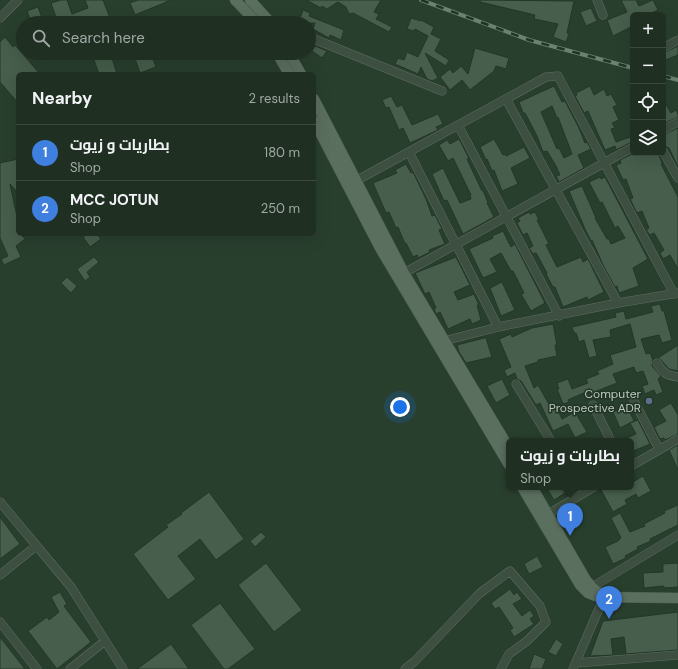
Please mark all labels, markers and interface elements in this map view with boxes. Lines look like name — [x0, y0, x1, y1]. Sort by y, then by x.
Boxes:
map controls — [630, 12, 666, 156]
button: + — [630, 12, 666, 48]
search box — [16, 16, 316, 60]
icon: search — [30, 27, 52, 49]
text: Search here — [62, 28, 145, 48]
button: − — [630, 48, 666, 84]
button: locate — [630, 84, 666, 120]
text: Nearby — [32, 87, 92, 109]
text: 2 results — [249, 90, 300, 107]
button: layers — [630, 120, 666, 156]
text: بطاريات و زيوت — [70, 135, 170, 155]
text: 1 — [43, 144, 47, 161]
text: 180 m — [264, 144, 300, 161]
text: Shop — [70, 159, 101, 176]
text: MCC JOTUN — [70, 190, 159, 210]
text: 2 — [41, 200, 49, 217]
text: 250 m — [261, 200, 300, 217]
text: Shop — [70, 210, 101, 227]
place label: Computer Prospective ADR — [549, 386, 642, 416]
marker: Computer Prospective ADR — [644, 396, 654, 406]
your location — [390, 397, 410, 417]
popup — [506, 438, 634, 490]
text: بطاريات و زيوت — [520, 446, 620, 466]
text: Shop — [520, 470, 551, 487]
pin: 1 — [557, 503, 583, 536]
pin: 2 — [596, 586, 622, 619]

